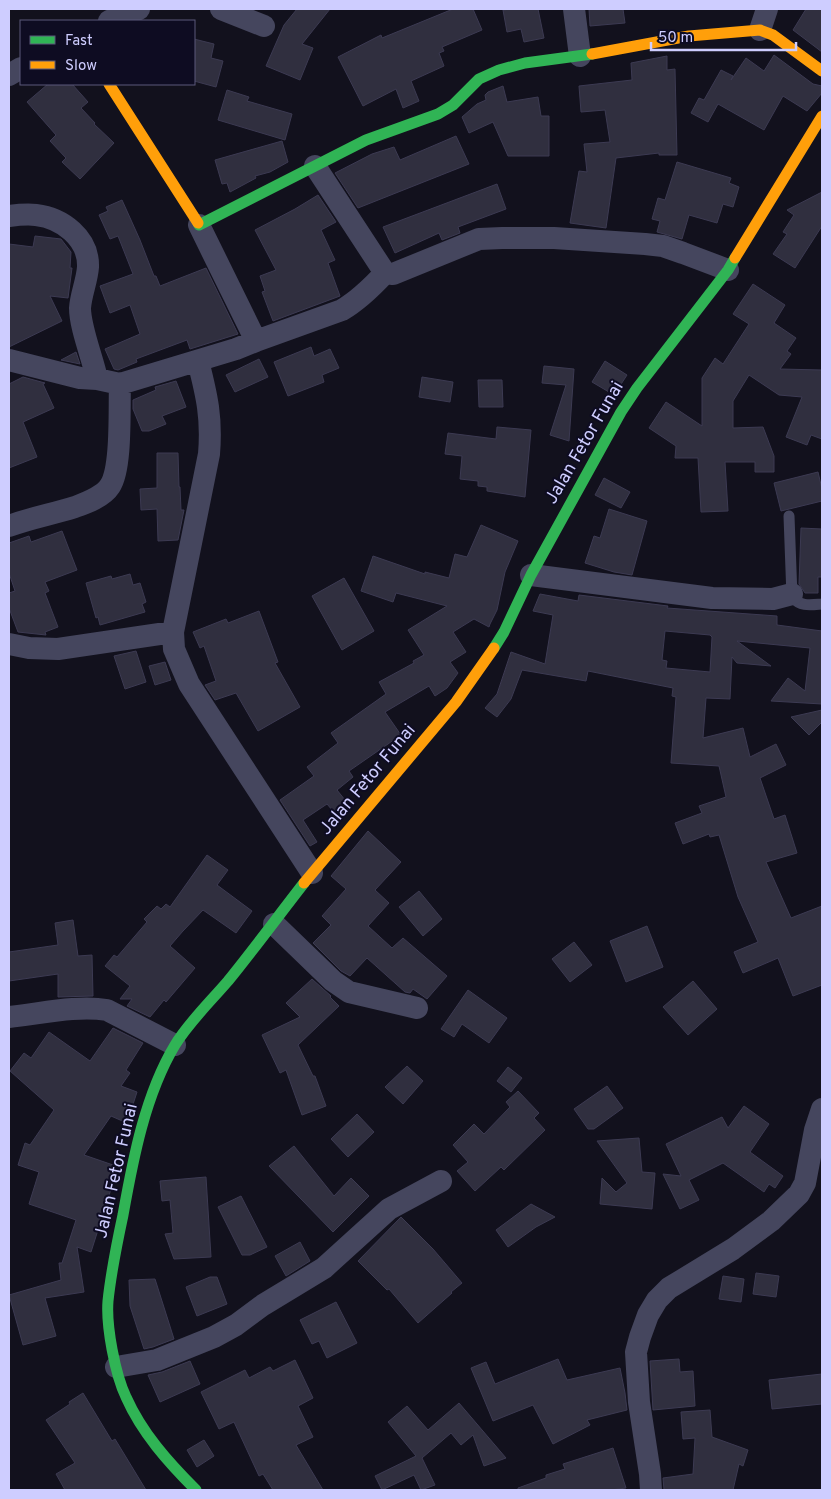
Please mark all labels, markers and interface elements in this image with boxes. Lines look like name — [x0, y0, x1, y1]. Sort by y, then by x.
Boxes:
legend — [20, 20, 195, 85]
scale bar — [651, 20, 796, 52]
text: 50 m — [658, 29, 693, 48]
text: Fast — [65, 32, 93, 51]
text: Slow — [65, 57, 97, 76]
street label: Jalan Fetor Funai — [541, 377, 629, 509]
street label: Jalan Fetor Funai — [315, 720, 421, 840]
street label: Jalan Fetor Funai — [90, 1101, 144, 1241]

